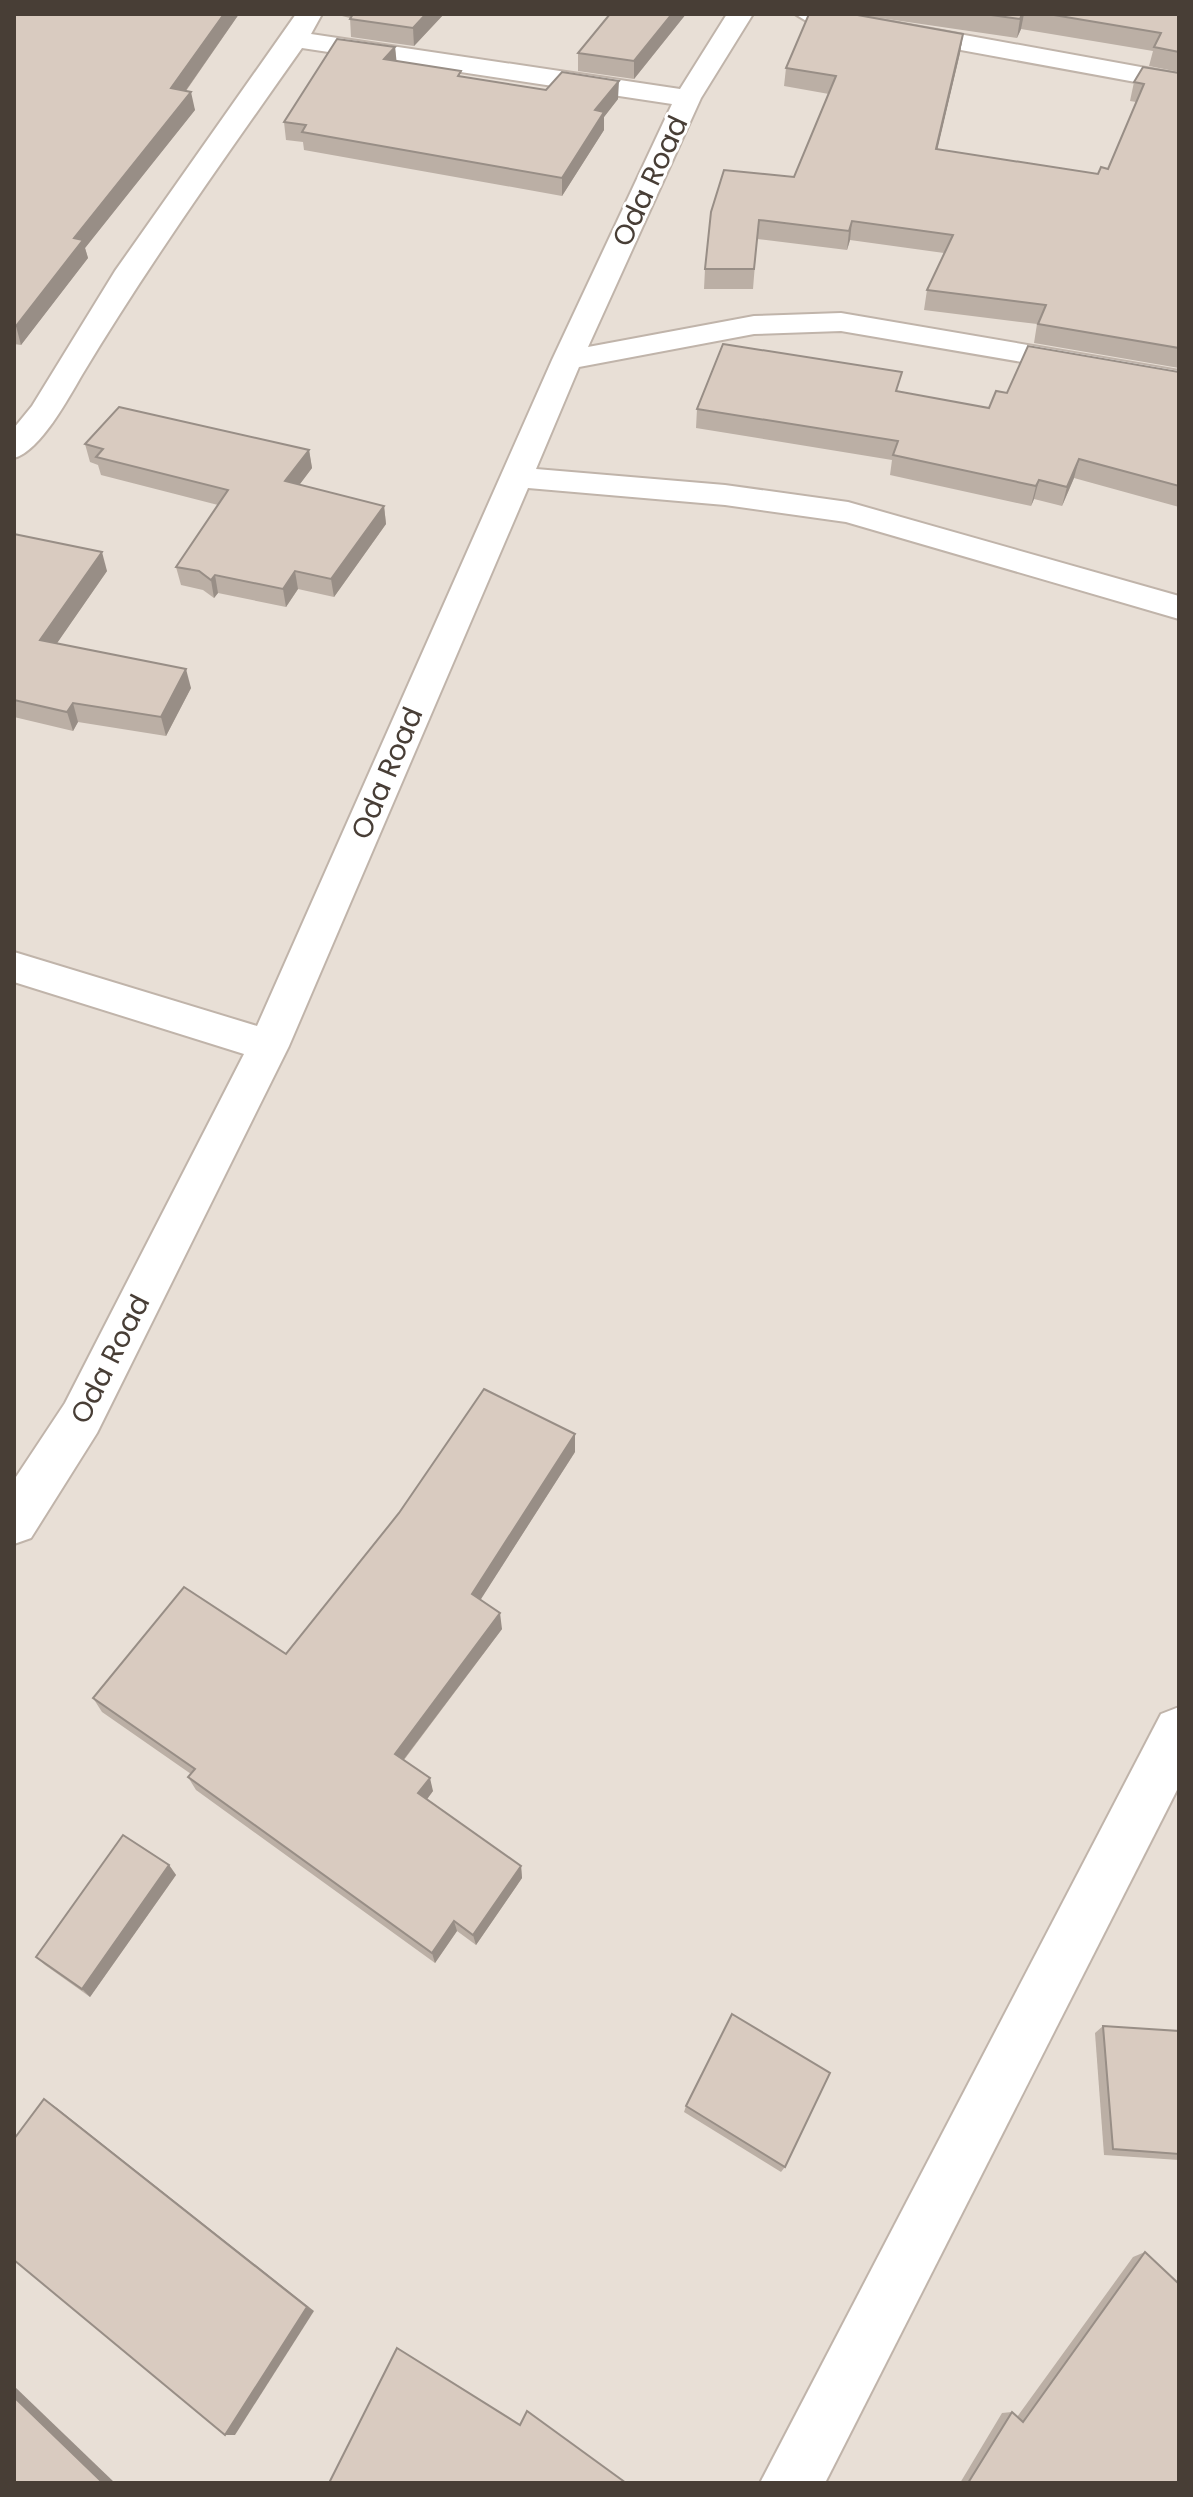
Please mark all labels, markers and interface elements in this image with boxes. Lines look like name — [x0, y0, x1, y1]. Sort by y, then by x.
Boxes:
street label: Oda Road — [603, 109, 697, 253]
street label: Oda Road — [342, 701, 432, 845]
street label: Oda Road — [61, 1288, 159, 1430]

